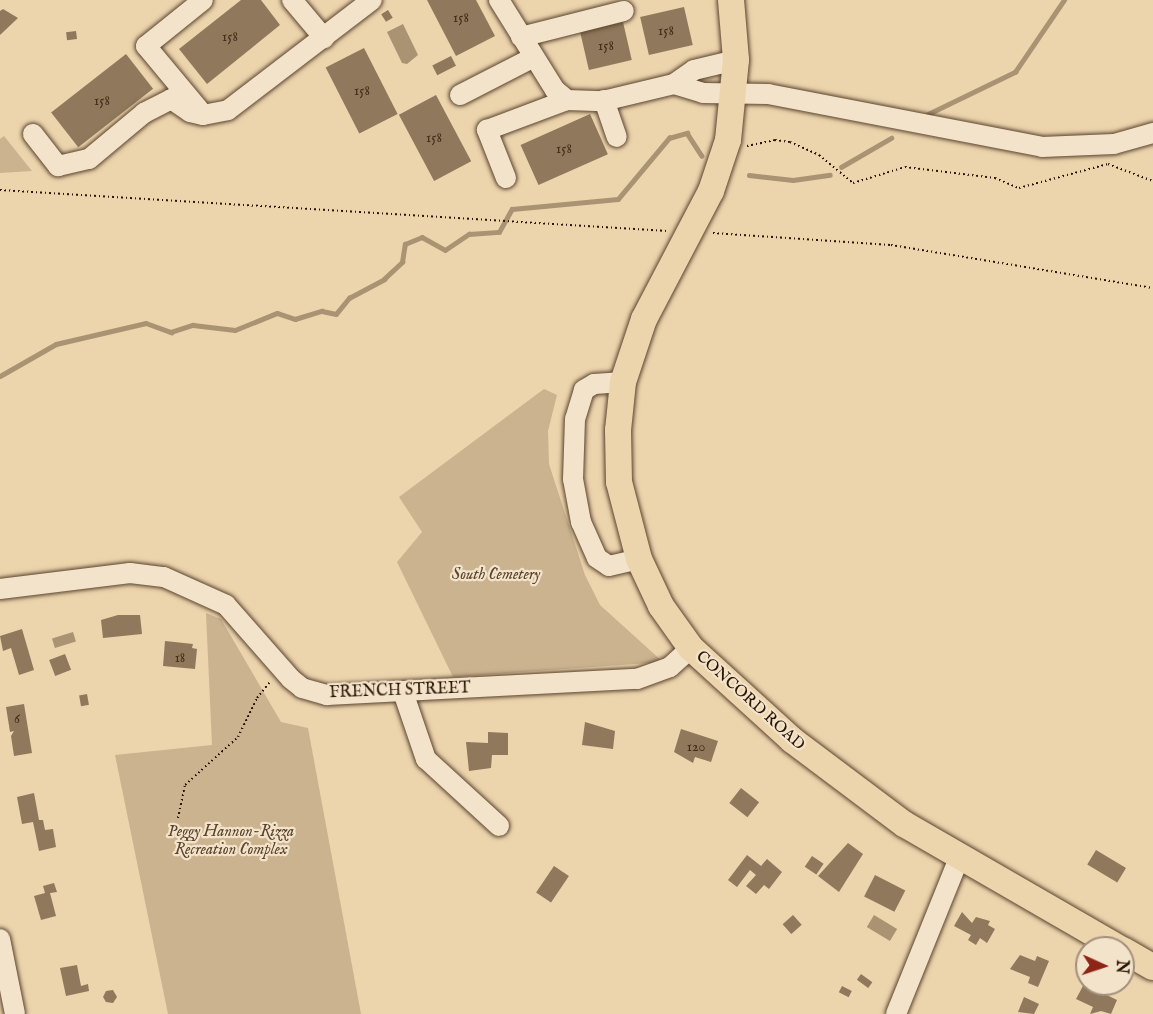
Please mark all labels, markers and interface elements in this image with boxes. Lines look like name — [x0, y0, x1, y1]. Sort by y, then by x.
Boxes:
house number: 158 — [453, 10, 469, 26]
house number: 158 — [658, 23, 674, 39]
house number: 158 — [222, 29, 238, 45]
house number: 158 — [598, 38, 614, 54]
house number: 158 — [354, 83, 370, 99]
house number: 158 — [94, 93, 110, 109]
house number: 158 — [426, 130, 442, 146]
house number: 158 — [556, 141, 572, 157]
park label: South Cemetery — [452, 565, 540, 585]
street label: CONCORD ROAD — [692, 647, 808, 755]
house number: 18 — [175, 650, 185, 666]
street label: FRENCH STREET — [329, 679, 471, 703]
house number: 6 — [14, 711, 20, 727]
house number: 120 — [687, 739, 705, 755]
park label: Peggy Hannon-Rizza Recreation Complex — [168, 822, 294, 860]
north arrow — [1075, 936, 1135, 996]
text: N — [1111, 959, 1131, 974]

